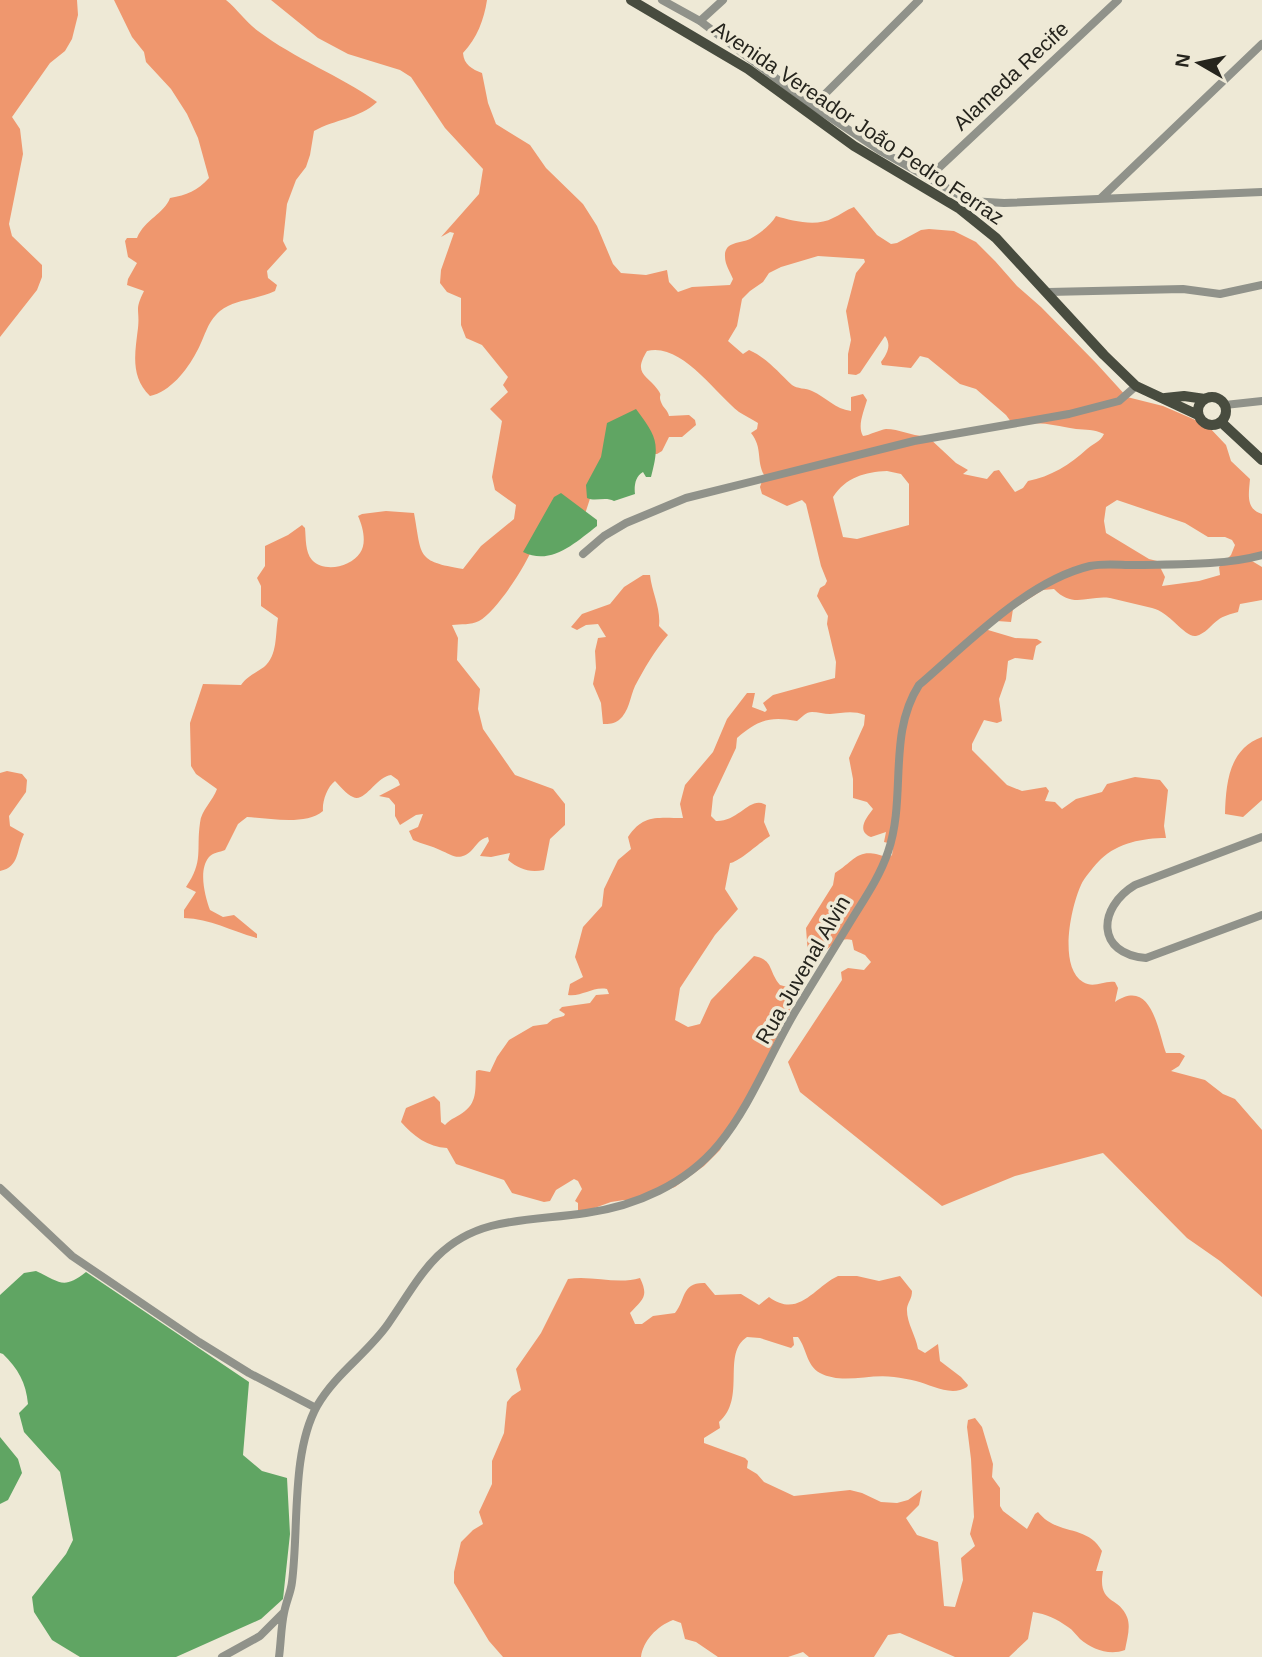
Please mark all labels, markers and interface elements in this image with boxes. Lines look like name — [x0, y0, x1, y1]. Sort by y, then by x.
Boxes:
street label: Avenida Vereador João Pedro Ferraz — [708, 16, 1008, 229]
street label: Alameda Recife — [949, 17, 1073, 135]
north arrow — [1164, 28, 1234, 98]
text: N — [1171, 52, 1194, 69]
street label: Rua Juvenal Alvin — [751, 892, 854, 1048]

